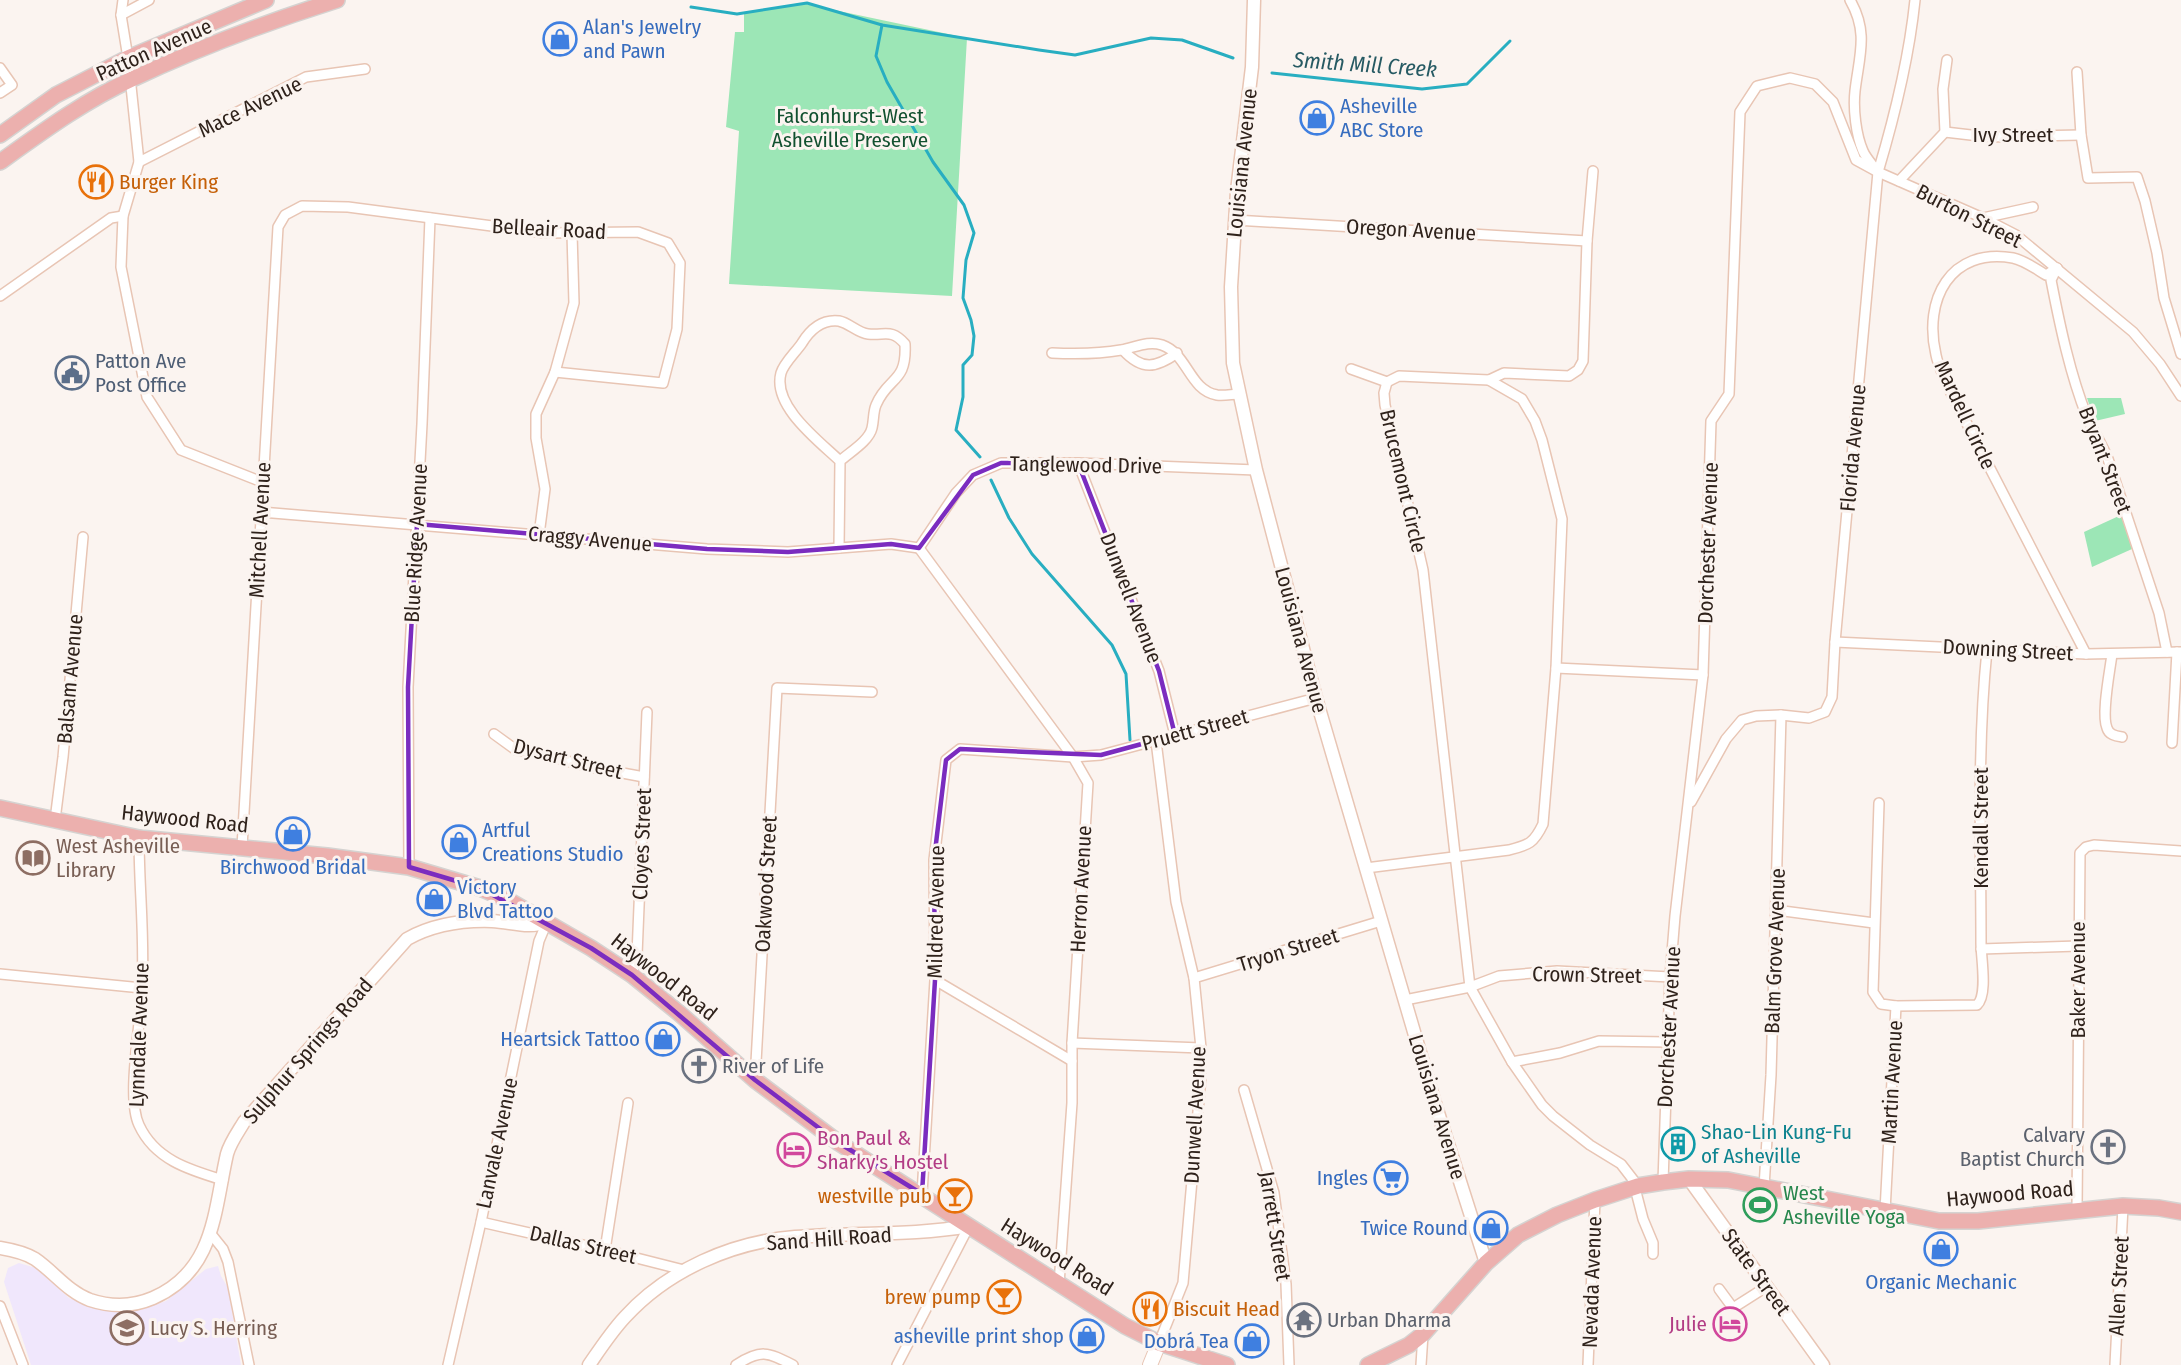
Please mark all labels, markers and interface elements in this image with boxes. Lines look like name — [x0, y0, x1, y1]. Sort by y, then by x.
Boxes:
street label: Patton Avenue — [92, 13, 216, 87]
place label: Alan's Jewelry and Pawn — [583, 14, 702, 64]
shop icon: Alan's Jewelry and Pawn — [542, 21, 578, 57]
water label: Smith Mill Creek — [1291, 46, 1438, 83]
street label: Mace Avenue — [194, 71, 306, 143]
street label: Louisiana Avenue — [1221, 87, 1263, 239]
place label: Asheville ABC Store — [1340, 93, 1423, 143]
shop icon: Asheville ABC Store — [1299, 100, 1335, 136]
park label: Falconhurst-West Asheville Preserve — [772, 103, 928, 153]
street label: Ivy Street — [1973, 122, 2054, 148]
restaurant icon: Burger King — [78, 164, 114, 200]
place label: Burger King — [119, 169, 218, 195]
street label: Burton Street — [1912, 178, 2026, 254]
street label: Belleair Road — [491, 213, 607, 245]
street label: Oregon Avenue — [1345, 214, 1477, 246]
place label: Patton Ave Post Office — [95, 348, 187, 398]
public building icon: Patton Ave Post Office — [54, 355, 90, 391]
street label: Mardell Circle — [1928, 356, 2002, 474]
street label: Florida Avenue — [1834, 383, 1872, 513]
street label: Bryant Street — [2073, 403, 2137, 517]
street label: Brucemont Circle — [1374, 407, 1432, 555]
street label: Tanglewood Drive — [1010, 451, 1162, 479]
street label: Mitchell Avenue — [243, 461, 277, 599]
street label: Dorchester Avenue — [1692, 462, 1724, 624]
street label: Blue Ridge Avenue — [399, 463, 433, 623]
street label: Craggy Avenue — [527, 521, 653, 557]
street label: Dunwell Avenue — [1094, 529, 1168, 667]
street label: Louisiana Avenue — [1269, 564, 1333, 716]
street label: Balsam Avenue — [51, 613, 89, 745]
street label: Downing Street — [1942, 634, 2074, 666]
street label: Pruett Street — [1139, 703, 1251, 757]
street label: Dysart Street — [511, 733, 625, 785]
street label: Kendall Street — [1968, 767, 1994, 889]
street label: Cloyes Street — [627, 787, 657, 900]
street label: Haywood Road — [120, 799, 250, 839]
street label: Oakwood Street — [749, 815, 783, 953]
shop icon: Birchwood Bridal — [275, 816, 311, 852]
place label: Artful Creations Studio — [482, 817, 624, 867]
shop icon: Artful Creations Studio — [441, 824, 477, 860]
street label: Herron Avenue — [1065, 825, 1097, 953]
place label: West Asheville Library — [56, 833, 180, 883]
library icon: West Asheville Library — [15, 840, 51, 876]
street label: Mildred Avenue — [922, 845, 950, 979]
place label: Birchwood Bridal — [220, 854, 367, 880]
street label: Balm Grove Avenue — [1759, 868, 1791, 1034]
place label: Victory Blvd Tattoo — [457, 874, 554, 924]
shop icon: Victory Blvd Tattoo — [416, 881, 452, 917]
street label: Baker Avenue — [2065, 921, 2091, 1039]
street label: Tryon Street — [1234, 922, 1342, 978]
street label: Haywood Road — [606, 927, 722, 1027]
street label: Dorchester Avenue — [1652, 946, 1686, 1108]
street label: Crown Street — [1532, 961, 1642, 989]
street label: Lynndale Avenue — [123, 962, 155, 1108]
street label: Sulphur Springs Road — [238, 973, 378, 1129]
street label: Martin Avenue — [1876, 1019, 1908, 1145]
shop icon: Heartsick Tattoo — [645, 1021, 681, 1057]
place label: Heartsick Tattoo — [500, 1026, 640, 1052]
street label: Louisiana Avenue — [1403, 1031, 1471, 1183]
street label: Dunwell Avenue — [1178, 1046, 1212, 1184]
church icon: River of Life — [681, 1048, 717, 1084]
place label: River of Life — [722, 1053, 824, 1079]
street label: Lanvale Avenue — [470, 1075, 524, 1211]
place label: Shao-Lin Kung-Fu of Asheville — [1701, 1119, 1852, 1169]
place label: Calvary Baptist Church — [1960, 1122, 2086, 1172]
place label: Bon Paul & Sharky's Hostel — [817, 1125, 949, 1175]
building icon: Shao-Lin Kung-Fu of Asheville — [1660, 1126, 1696, 1162]
church icon: Calvary Baptist Church — [2090, 1129, 2126, 1165]
hotel icon: Bon Paul & Sharky's Hostel — [776, 1132, 812, 1168]
supermarket icon: Ingles — [1373, 1160, 1409, 1196]
place label: Ingles — [1317, 1165, 1368, 1191]
street label: Jarrett Street — [1253, 1169, 1297, 1283]
street label: Haywood Road — [1945, 1175, 2075, 1213]
bar icon: westville pub — [937, 1178, 973, 1214]
place label: West Asheville Yoga — [1783, 1180, 1905, 1230]
place label: westville pub — [818, 1183, 932, 1209]
sports icon: West Asheville Yoga — [1742, 1187, 1778, 1223]
shop icon: Twice Round — [1473, 1210, 1509, 1246]
street label: Haywood Road — [996, 1212, 1118, 1302]
place label: Twice Round — [1360, 1215, 1468, 1241]
street label: Nevada Avenue — [1577, 1216, 1607, 1348]
street label: Dallas Street — [527, 1220, 639, 1270]
street label: Sand Hill Road — [765, 1222, 893, 1256]
street label: State Street — [1716, 1224, 1796, 1321]
shop icon: Organic Mechanic — [1923, 1231, 1959, 1267]
street label: Allen Street — [2103, 1235, 2135, 1337]
place label: Organic Mechanic — [1865, 1269, 2017, 1295]
bar icon: brew pump — [986, 1279, 1022, 1315]
place label: brew pump — [885, 1284, 981, 1310]
restaurant icon: Biscuit Head — [1132, 1291, 1168, 1327]
place label: Biscuit Head — [1173, 1296, 1280, 1322]
temple icon: Urban Dharma — [1286, 1302, 1322, 1338]
hotel icon: Julie — [1712, 1306, 1748, 1342]
place label: Urban Dharma — [1327, 1307, 1451, 1333]
school or university icon: Lucy S. Herring — [109, 1310, 145, 1346]
place label: Julie — [1669, 1311, 1707, 1337]
place label: Lucy S. Herring — [150, 1315, 277, 1341]
shop icon: asheville print shop — [1069, 1318, 1105, 1354]
place label: asheville print shop — [894, 1323, 1064, 1349]
shop icon: Dobrá Tea — [1234, 1323, 1270, 1359]
place label: Dobrá Tea — [1144, 1328, 1229, 1354]

